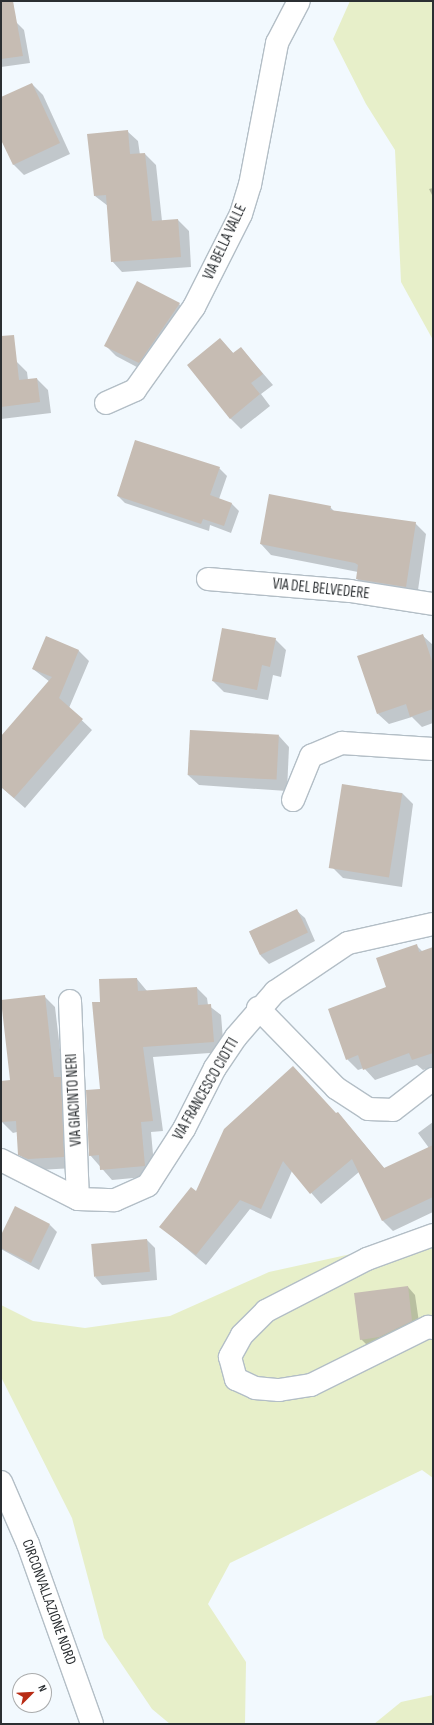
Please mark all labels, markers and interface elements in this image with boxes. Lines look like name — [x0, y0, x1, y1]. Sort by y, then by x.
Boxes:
street label: VIA BELLA VALLE — [200, 201, 250, 283]
street label: VIA DEL BELVEDERE — [272, 575, 370, 603]
street label: VIA FRANCESCO CIOTTI — [169, 1035, 243, 1143]
street label: VIA GIACINTO NERI — [63, 1053, 85, 1147]
street label: CIRCONVALLAZIONE NORD — [18, 1537, 80, 1667]
north arrow — [12, 1673, 52, 1713]
text: N — [35, 1683, 50, 1694]

